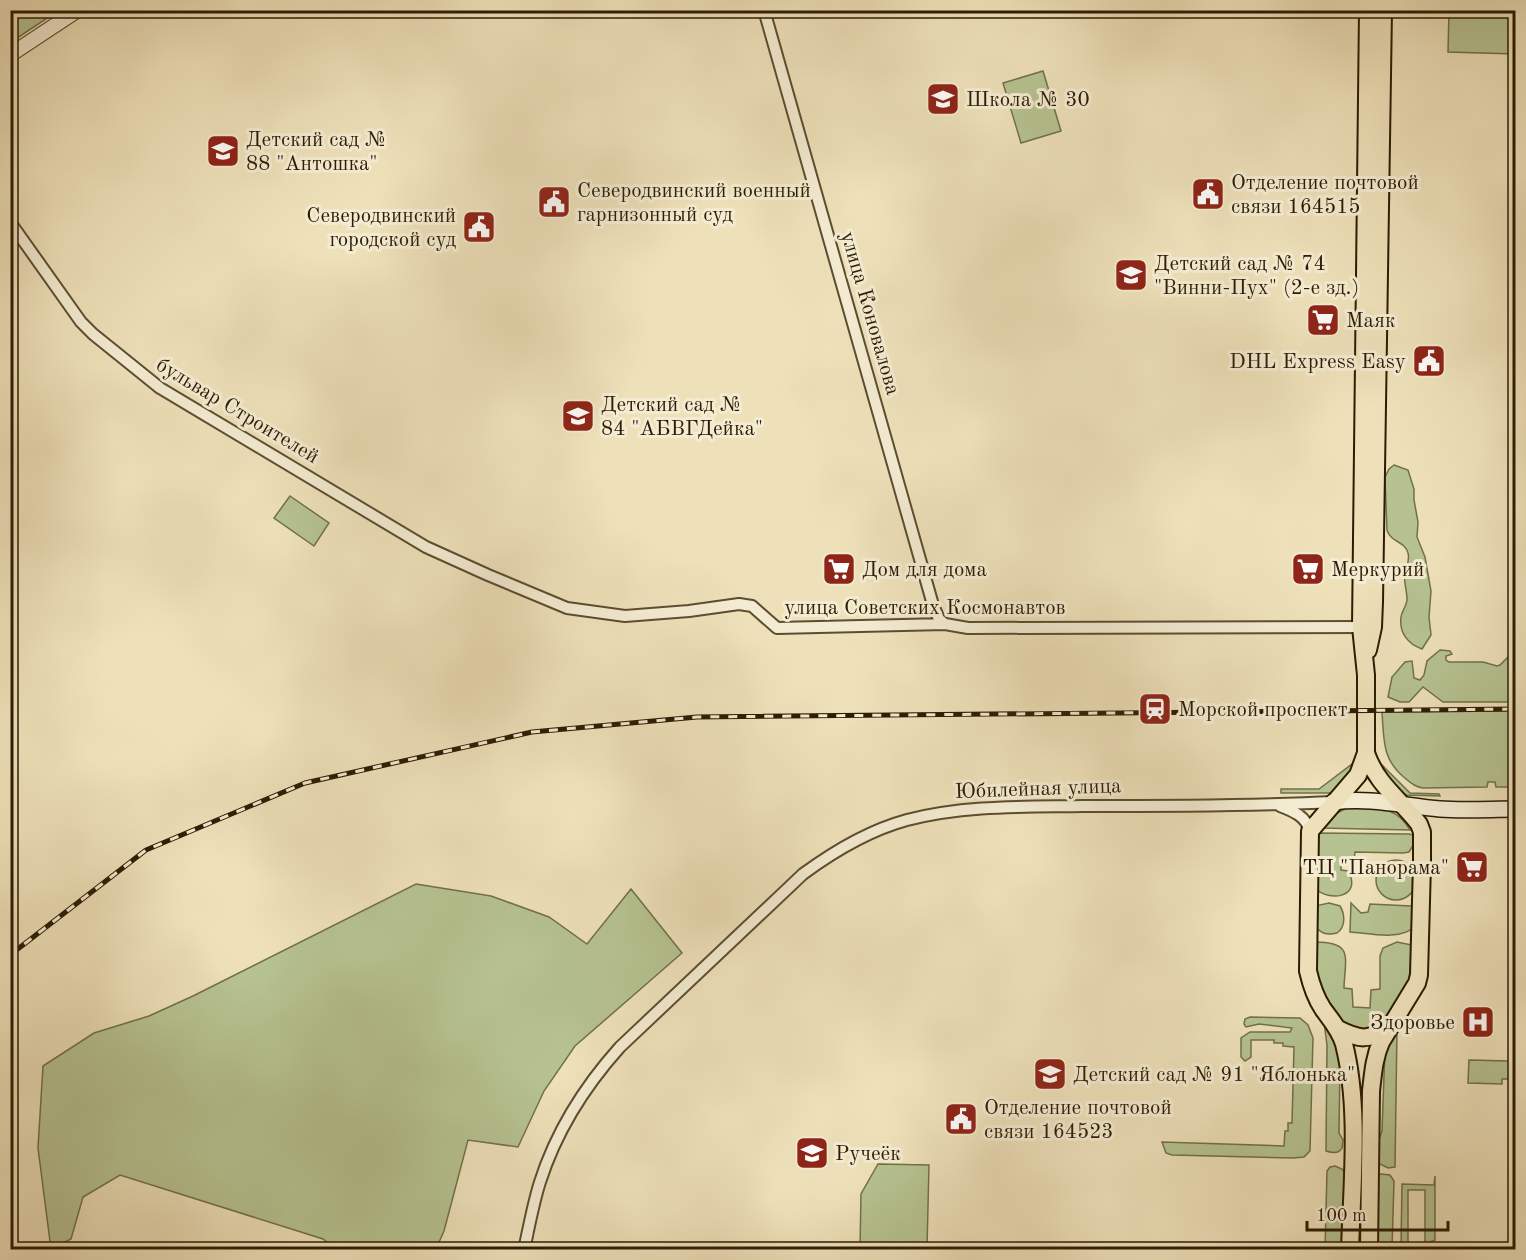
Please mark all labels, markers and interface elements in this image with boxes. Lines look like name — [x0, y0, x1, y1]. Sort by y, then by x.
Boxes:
school or university icon: Школа № 30 — [925, 81, 961, 117]
place label: Школа № 30 — [966, 90, 1090, 111]
place label: Детский сад № 88 "Антошка" — [246, 130, 387, 175]
school or university icon: Детский сад № 88 "Антошка" — [205, 133, 241, 169]
place label: Отделение почтовой связи 164515 — [1231, 173, 1419, 218]
public building icon: Отделение почтовой связи 164515 — [1190, 176, 1226, 212]
place label: Северодвинский военный гарнизонный суд — [577, 181, 811, 226]
public building icon: Северодвинский военный гарнизонный суд — [536, 184, 572, 220]
place label: Северодвинский городской суд — [306, 206, 457, 251]
public building icon: Северодвинский городской суд — [461, 209, 497, 245]
street label: улица Коновалова — [836, 229, 903, 398]
place label: Детский сад № 74 "Винни-Пух" (2-е зд.) — [1154, 254, 1359, 299]
school or university icon: Детский сад № 74 "Винни-Пух" (2-е зд.) — [1113, 257, 1149, 293]
supermarket icon: Маяк — [1305, 302, 1341, 338]
place label: Маяк — [1346, 311, 1396, 332]
public building icon: DHL Express Easy — [1411, 343, 1447, 379]
place label: DHL Express Easy — [1229, 352, 1406, 373]
street label: бульвар Строителей — [152, 354, 322, 468]
place label: Детский сад № 84 "АБВГДейка" — [601, 395, 763, 440]
school or university icon: Детский сад № 84 "АБВГДейка" — [560, 398, 596, 434]
supermarket icon: Дом для дома — [821, 551, 857, 587]
supermarket icon: Меркурий — [1290, 551, 1326, 587]
place label: Дом для дома — [862, 560, 987, 581]
place label: Меркурий — [1331, 560, 1424, 581]
street label: улица Советских Космонавтов — [784, 598, 1066, 619]
station icon: Морской проспект — [1137, 691, 1173, 727]
place label: Морской проспект — [1178, 700, 1348, 721]
street label: Юбилейная улица — [954, 776, 1122, 803]
supermarket icon: ТЦ "Панорама" — [1454, 849, 1490, 885]
place label: ТЦ "Панорама" — [1302, 858, 1449, 879]
hospital icon: Здоровье — [1460, 1004, 1496, 1040]
place label: Здоровье — [1370, 1013, 1455, 1034]
school or university icon: Детский сад № 91 "Яблонька" — [1032, 1056, 1068, 1092]
place label: Детский сад № 91 "Яблонька" — [1073, 1065, 1355, 1086]
place label: Отделение почтовой связи 164523 — [984, 1098, 1172, 1143]
public building icon: Отделение почтовой связи 164523 — [943, 1101, 979, 1137]
school or university icon: Ручеёк — [794, 1135, 830, 1171]
place label: Ручеёк — [835, 1144, 901, 1165]
scale bar — [1307, 1194, 1448, 1232]
text: 100 m — [1316, 1207, 1367, 1225]

